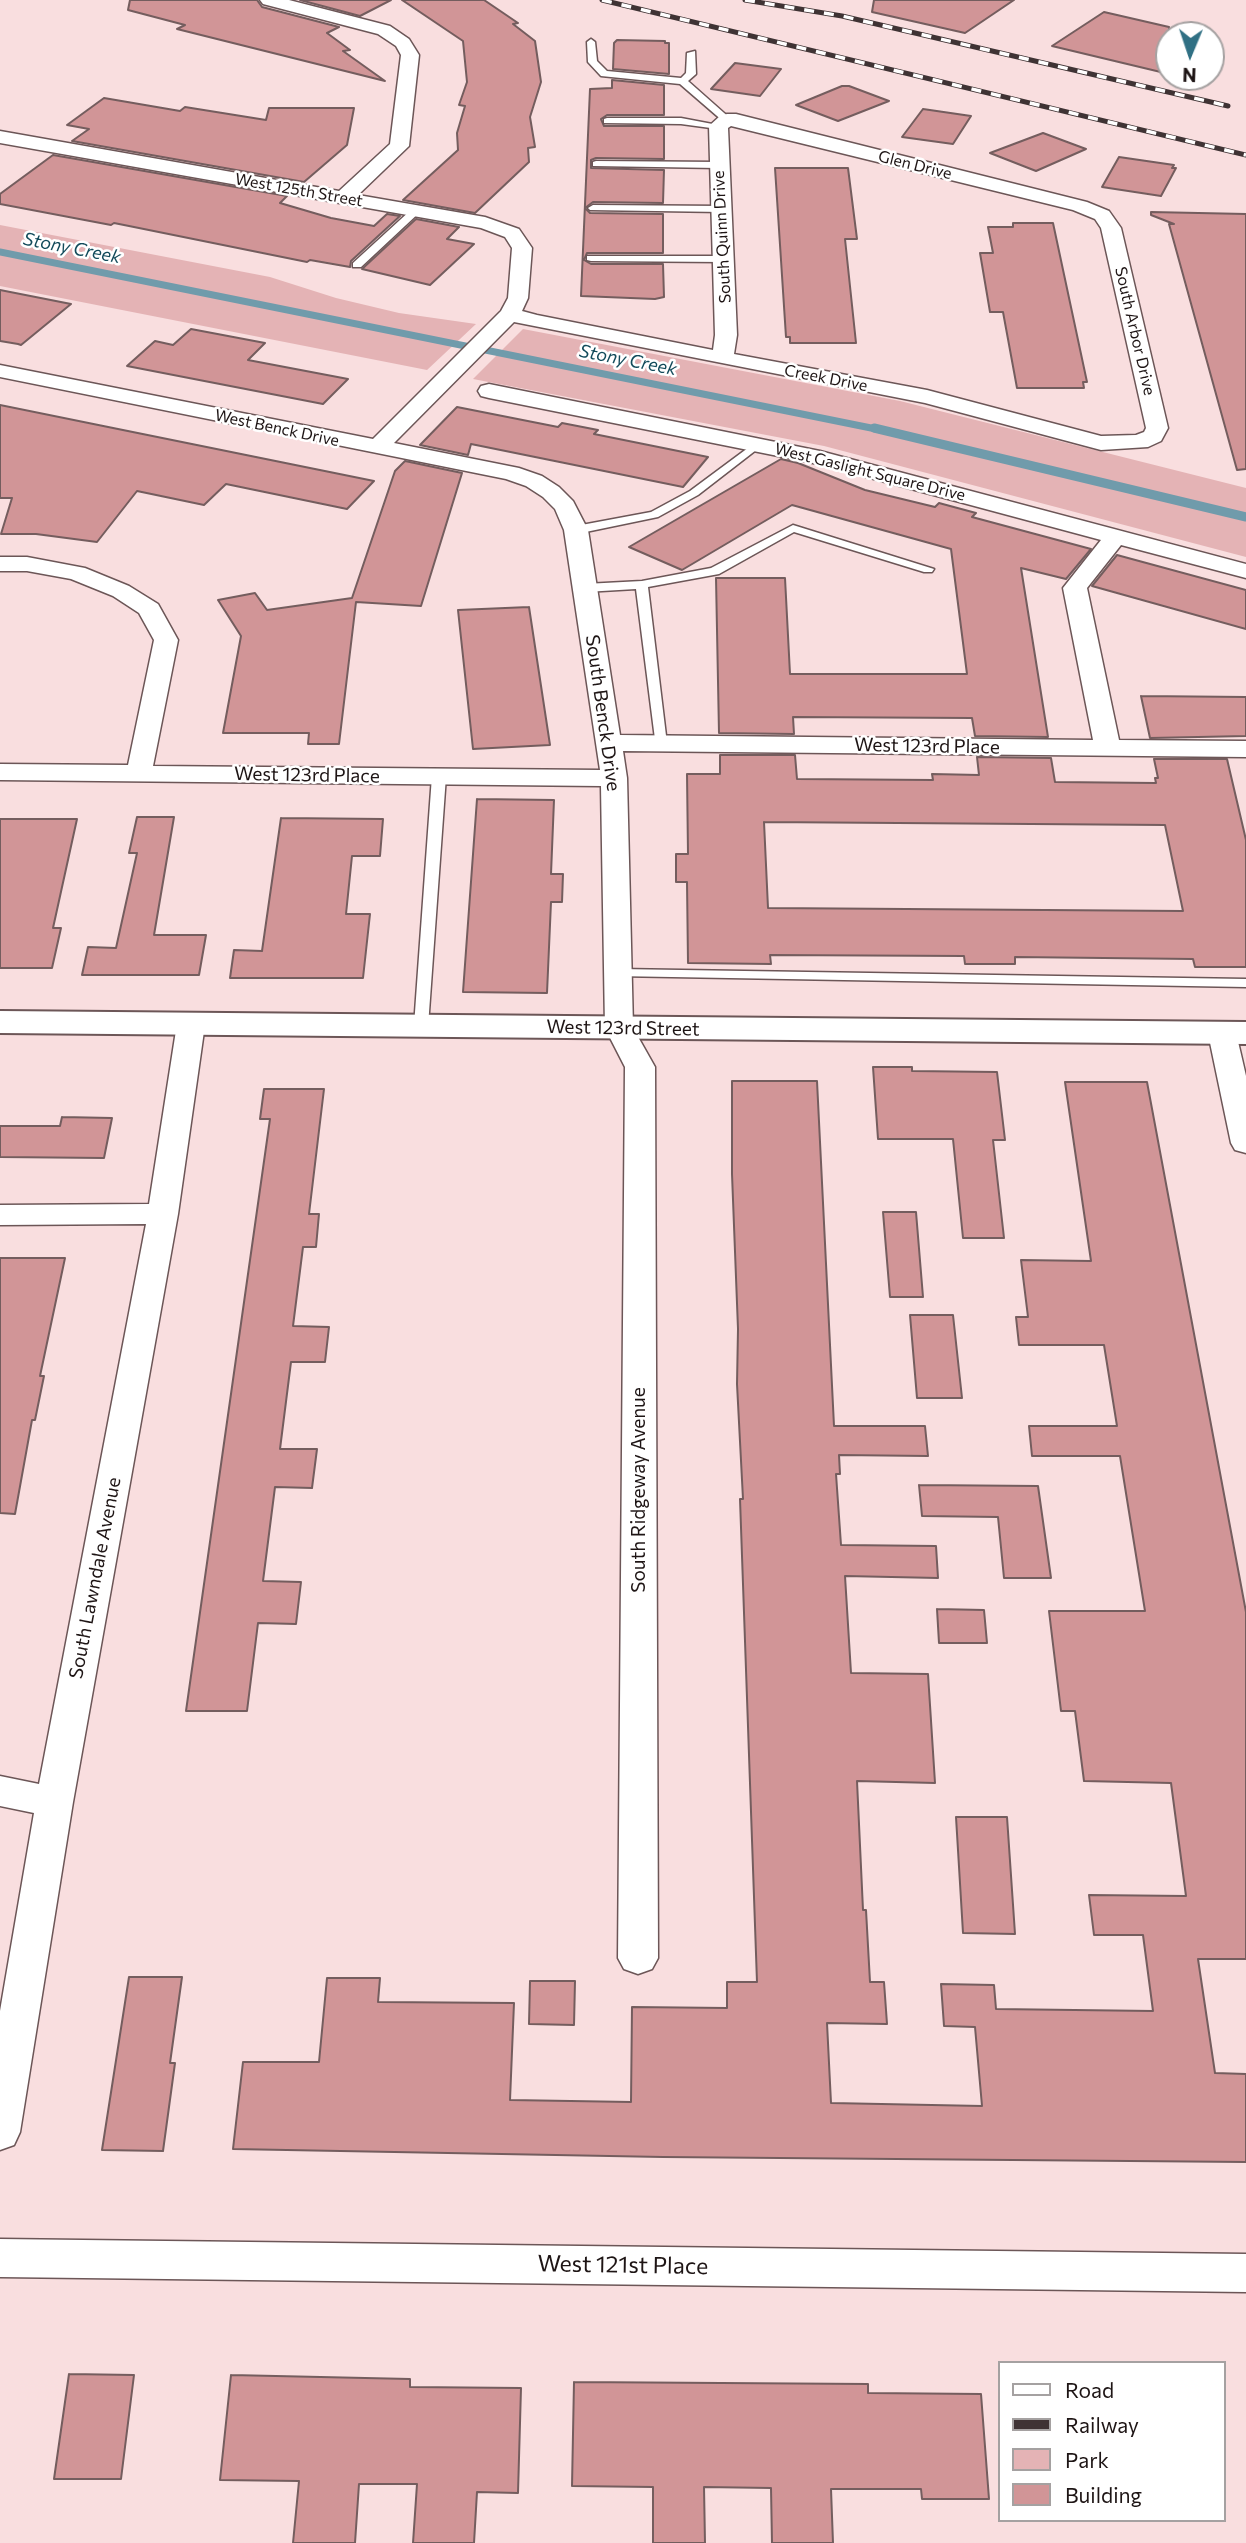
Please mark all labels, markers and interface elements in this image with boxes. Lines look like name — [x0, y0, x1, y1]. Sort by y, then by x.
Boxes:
north arrow — [1155, 21, 1225, 91]
text: N — [1182, 64, 1197, 87]
street label: Glen Drive — [876, 147, 954, 183]
street label: West 125th Street — [234, 169, 364, 211]
street label: South Quinn Drive — [709, 170, 735, 304]
water label: Stony Creek — [21, 228, 123, 268]
street label: South Arbor Drive — [1111, 265, 1159, 397]
water label: Stony Creek — [577, 340, 679, 380]
street label: Creek Drive — [783, 361, 869, 395]
street label: West Benck Drive — [213, 405, 341, 451]
street label: West Gaslight Square Drive — [773, 439, 967, 505]
street label: South Benck Drive — [581, 633, 625, 793]
street label: West 123rd Place — [854, 733, 1000, 759]
street label: West 123rd Place — [234, 762, 380, 788]
street label: West 123rd Street — [546, 1015, 700, 1041]
street label: South Ridgeway Avenue — [628, 1387, 650, 1593]
street label: South Lawndale Avenue — [64, 1475, 126, 1681]
street label: West 121st Place — [537, 2250, 709, 2280]
legend — [998, 2361, 1225, 2522]
text: Road — [1065, 2377, 1114, 2402]
text: Railway — [1065, 2412, 1139, 2437]
text: Park — [1065, 2447, 1109, 2472]
text: Building — [1065, 2482, 1142, 2507]

